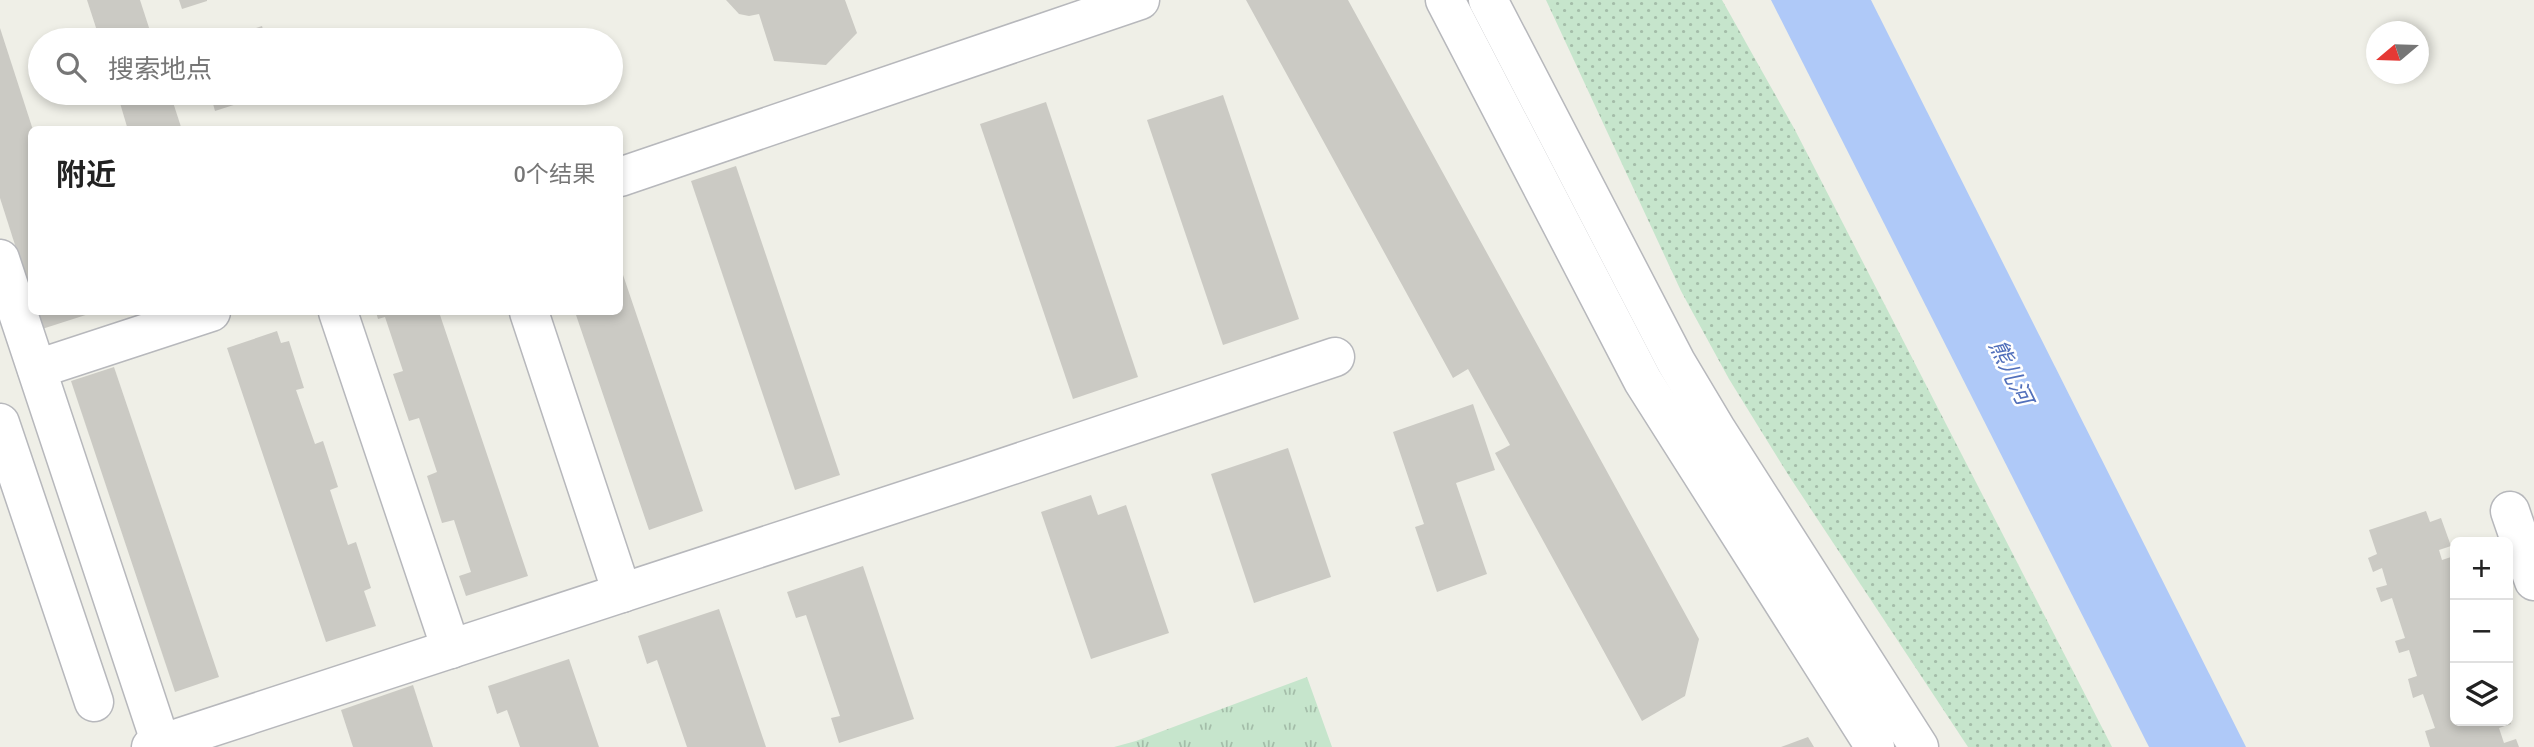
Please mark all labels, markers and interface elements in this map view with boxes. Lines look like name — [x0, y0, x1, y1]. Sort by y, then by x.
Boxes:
north arrow — [2366, 21, 2429, 84]
search box — [28, 28, 623, 105]
icon: search — [52, 48, 90, 86]
text: 搜索地点 — [108, 54, 212, 86]
text: 附近 — [56, 157, 116, 194]
text: 0个结果 — [514, 160, 595, 189]
water label: 熊儿河 — [1982, 335, 2040, 413]
map controls — [2450, 537, 2513, 726]
button: + — [2450, 537, 2513, 600]
button: − — [2450, 600, 2513, 663]
button: layers — [2450, 663, 2513, 726]

